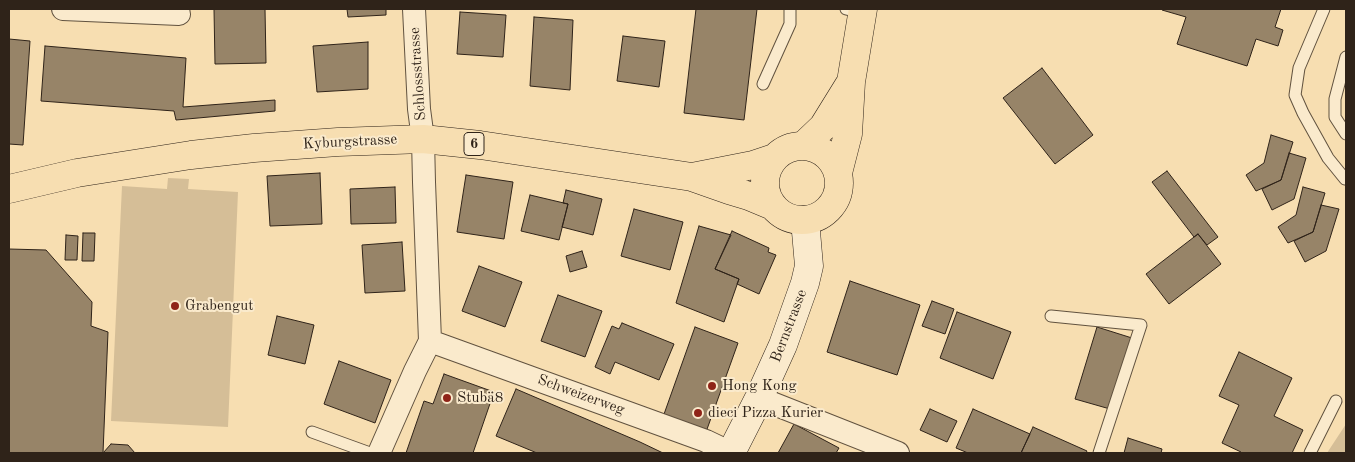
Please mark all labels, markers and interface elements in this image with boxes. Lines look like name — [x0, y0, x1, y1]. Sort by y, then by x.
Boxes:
street label: Schlossstrasse — [406, 27, 430, 121]
street label: Kyburgstrasse — [302, 131, 398, 153]
road number: 6 — [464, 132, 484, 156]
street label: Bernstrasse — [767, 287, 811, 365]
place label: Grabengut — [185, 297, 253, 315]
marker: Grabengut — [169, 300, 181, 312]
street label: Schweizerweg — [535, 371, 627, 419]
place label: Hong Kong — [722, 377, 797, 395]
marker: Hong Kong — [706, 380, 718, 392]
place label: Stubä8 — [457, 389, 503, 407]
marker: Stubä8 — [441, 392, 453, 404]
place label: dieci Pizza Kurier — [708, 404, 823, 422]
marker: dieci Pizza Kurier — [692, 407, 704, 419]

